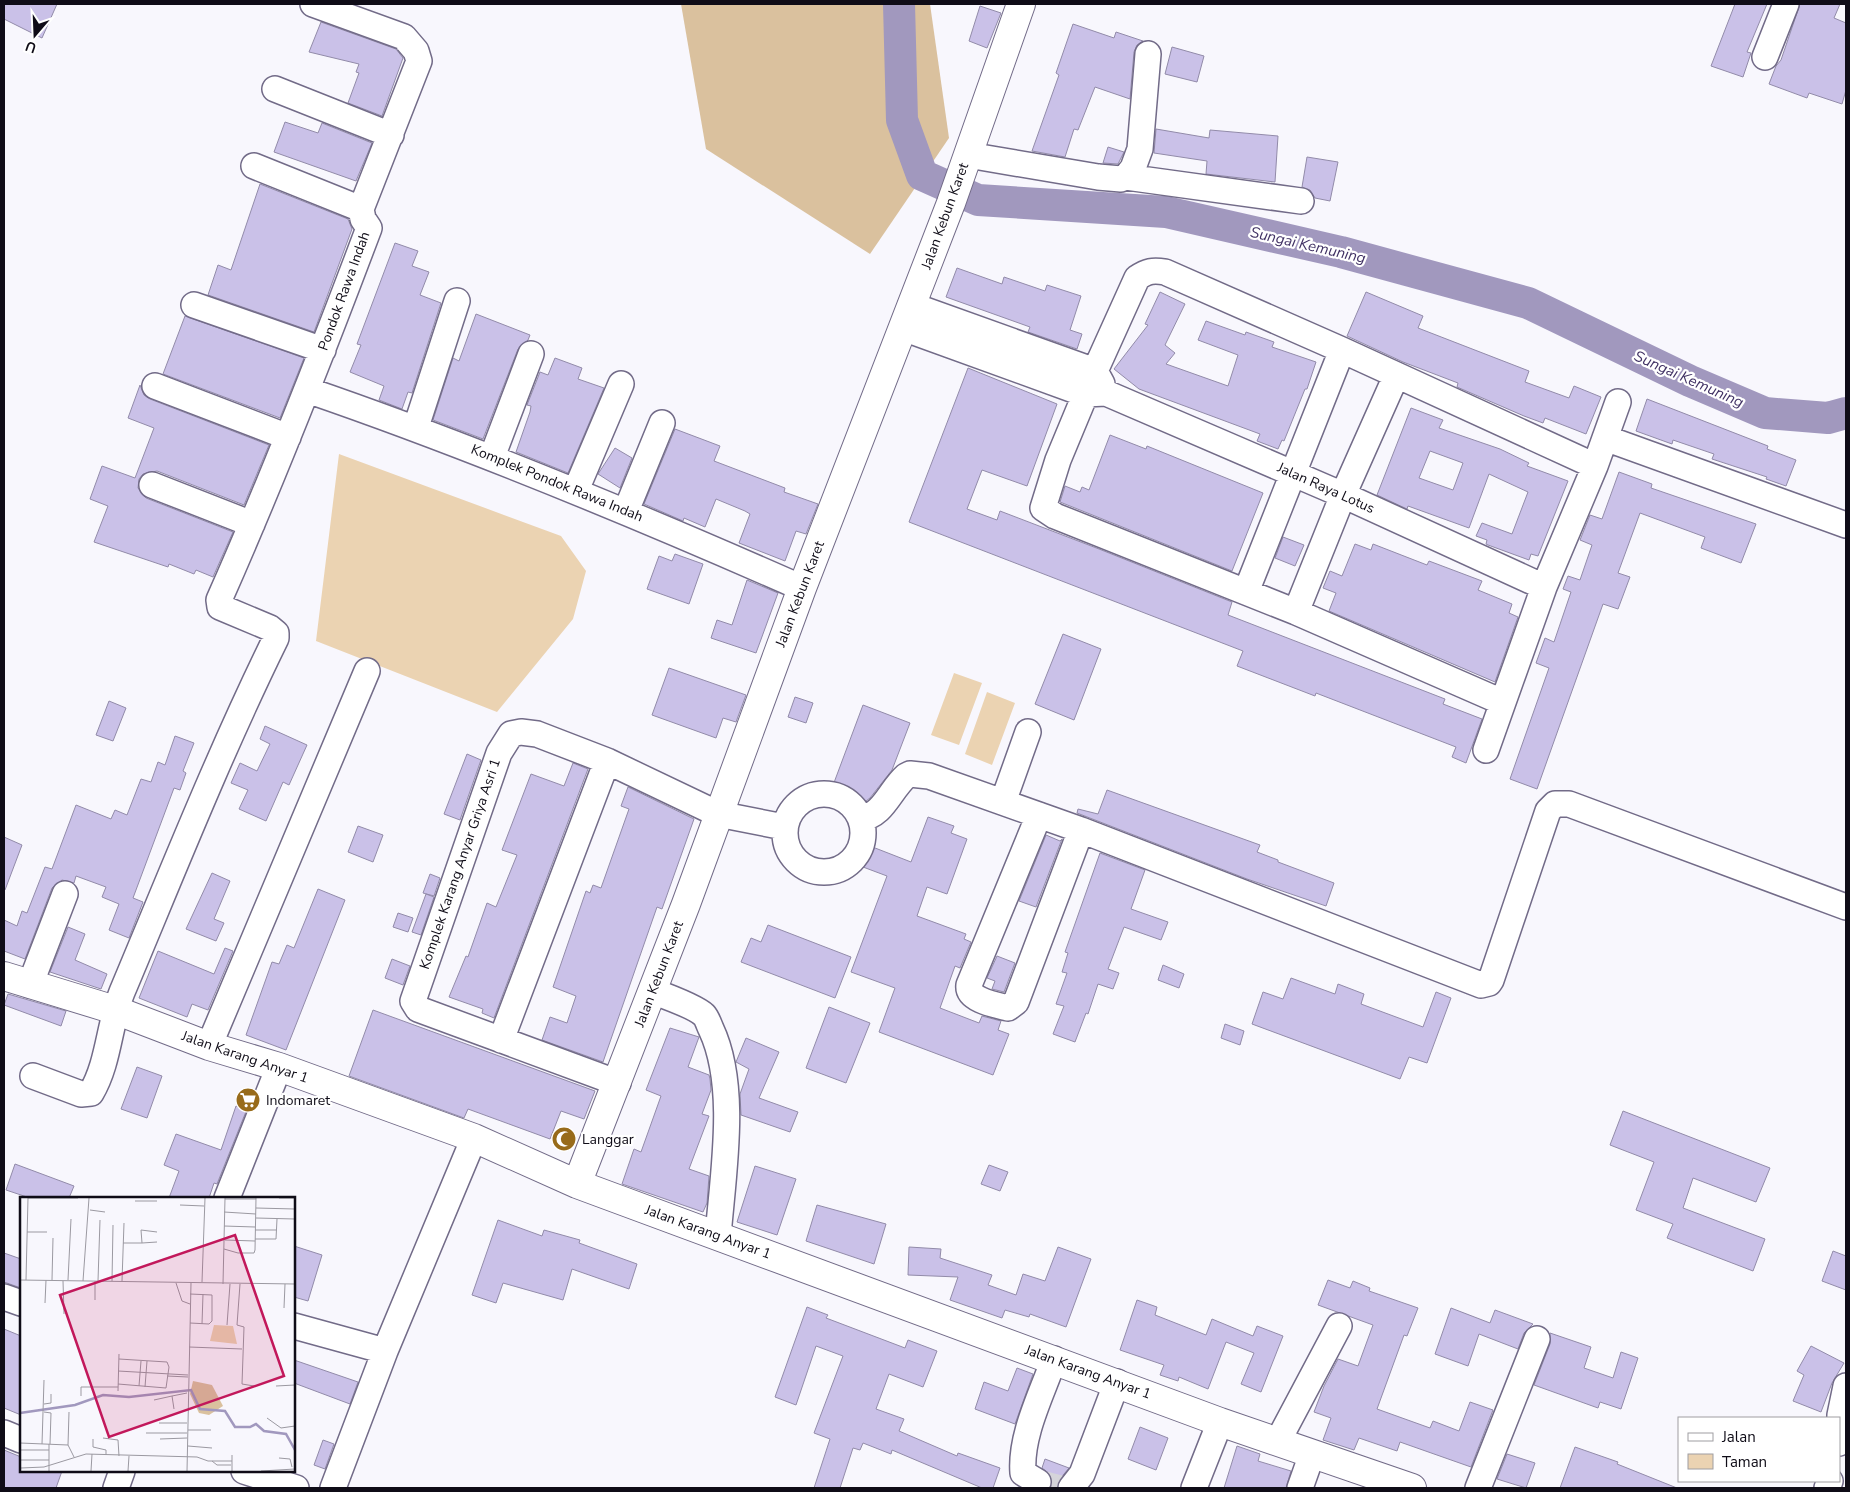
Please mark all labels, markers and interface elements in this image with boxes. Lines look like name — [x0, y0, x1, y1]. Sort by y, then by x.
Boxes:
north arrow — [10, 10, 60, 60]
text: U — [23, 36, 39, 57]
street label: Jalan Kebun Karet — [917, 160, 973, 273]
water label: Sungai Kemuning — [1248, 222, 1368, 268]
street label: Pondok Rawa Indah — [314, 229, 374, 353]
water label: Sungai Kemuning — [1631, 346, 1747, 412]
street label: Komplek Pondok Rawa Indah — [468, 440, 646, 526]
street label: Jalan Raya Lotus — [1273, 458, 1378, 518]
street label: Jalan Kebun Karet — [771, 538, 829, 651]
street label: Komplek Karang Anyar Griya Asri 1 — [415, 756, 505, 972]
street label: Jalan Kebun Karet — [630, 918, 688, 1031]
street label: Jalan Karang Anyar 1 — [178, 1026, 311, 1088]
supermarket icon: Indomaret — [235, 1087, 261, 1113]
place label: Indomaret — [266, 1091, 330, 1110]
mosque icon: Langgar — [551, 1126, 577, 1152]
place label: Langgar — [582, 1130, 634, 1149]
inset map — [20, 1197, 295, 1472]
street label: Jalan Karang Anyar 1 — [641, 1200, 774, 1264]
street label: Jalan Karang Anyar 1 — [1021, 1340, 1154, 1404]
legend — [1678, 1417, 1840, 1482]
text: Jalan — [1721, 1427, 1756, 1447]
text: Taman — [1722, 1452, 1767, 1472]

